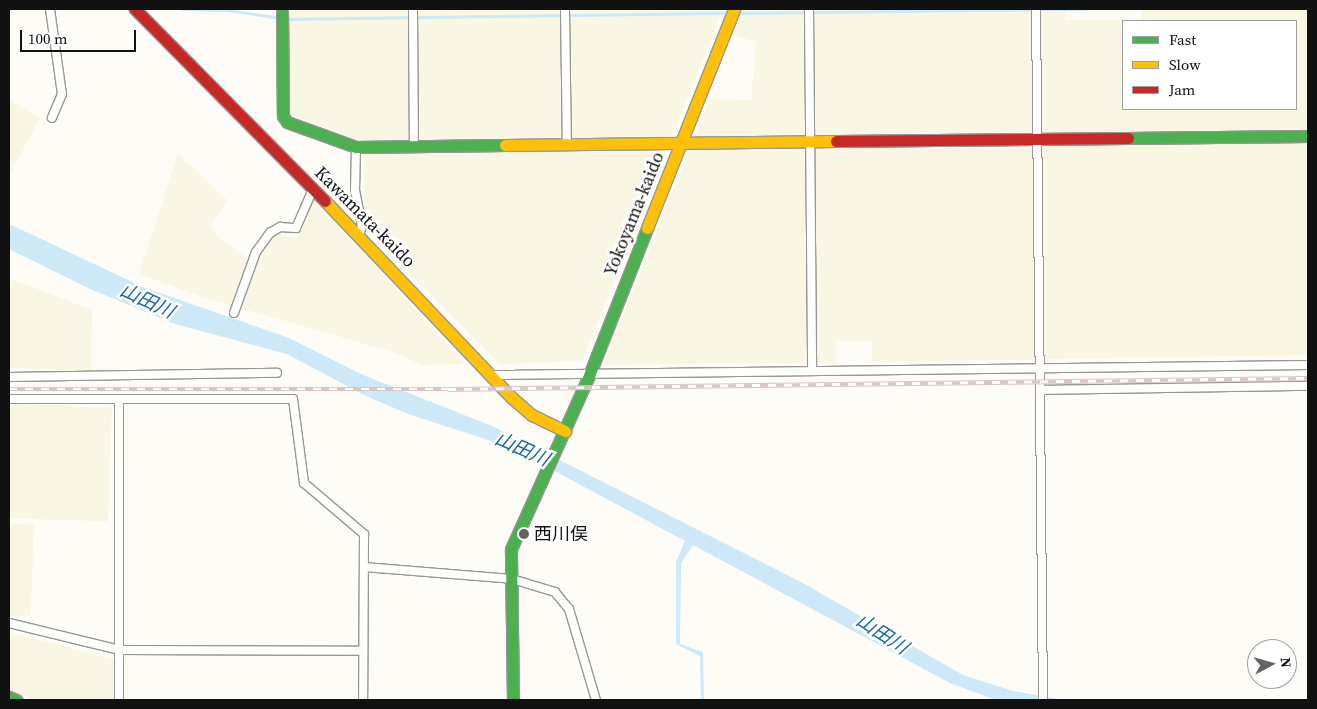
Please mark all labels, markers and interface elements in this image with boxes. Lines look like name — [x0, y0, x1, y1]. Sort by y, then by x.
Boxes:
scale bar — [22, 20, 139, 52]
legend — [1122, 20, 1297, 110]
text: 100 m — [28, 28, 68, 49]
text: Fast — [1169, 29, 1196, 50]
text: Slow — [1169, 54, 1201, 75]
text: Jam — [1169, 79, 1195, 100]
street label: Yokoyama-kaido — [599, 149, 669, 279]
street label: Kawamata-kaido — [310, 162, 420, 272]
water label: 山田川 — [116, 279, 178, 323]
water label: 山田川 — [491, 427, 553, 471]
place label: 西川俣 — [534, 523, 588, 545]
marker: 西川俣 — [518, 528, 530, 540]
water label: 山田川 — [852, 609, 912, 659]
north arrow — [1247, 639, 1297, 689]
text: N — [1275, 656, 1296, 669]

